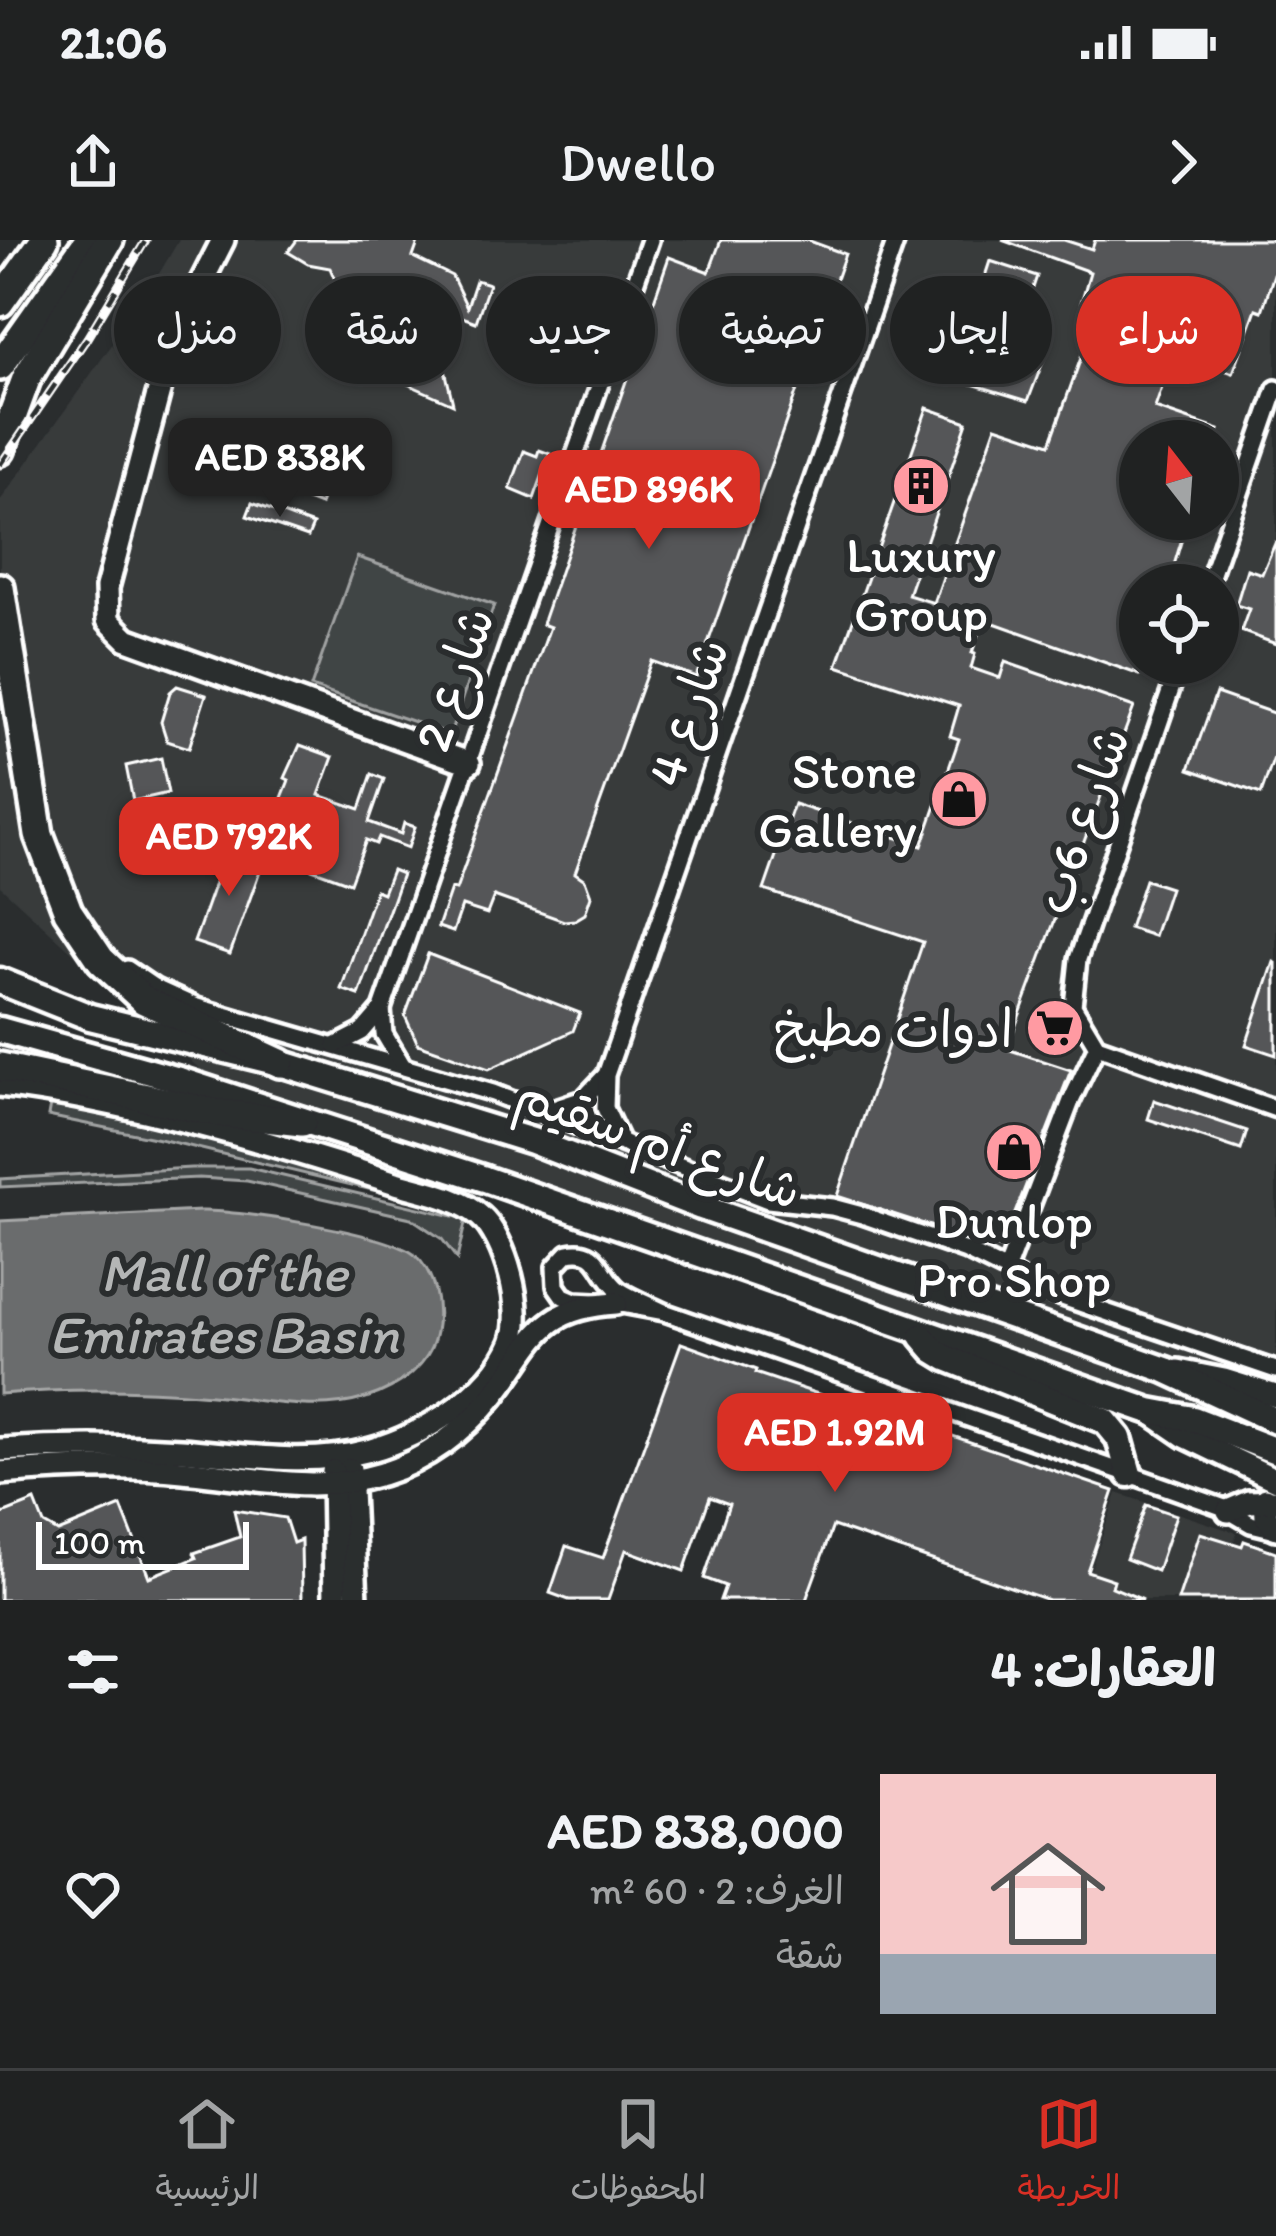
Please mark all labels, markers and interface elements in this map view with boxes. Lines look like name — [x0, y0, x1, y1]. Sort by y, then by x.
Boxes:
text: 21:06 — [60, 15, 167, 69]
icon: share — [60, 129, 126, 195]
icon: forward — [1150, 129, 1216, 195]
text: Dwello — [560, 130, 716, 195]
chip: منزل — [114, 276, 281, 384]
chip: شقة — [305, 276, 462, 384]
chip: جديد — [486, 276, 655, 384]
chip: تصفية — [679, 276, 866, 384]
chip: إيجار — [890, 276, 1052, 384]
chip: شراء — [1076, 276, 1242, 384]
pin: AED 838K — [156, 418, 404, 520]
north arrow — [1119, 420, 1239, 540]
map controls — [1119, 420, 1239, 684]
text: AED 838K — [195, 433, 365, 480]
pin: AED 896K — [525, 450, 773, 552]
building icon: Luxury Group — [890, 455, 952, 517]
text: AED 896K — [565, 465, 733, 512]
place label: Luxury Group — [846, 524, 996, 644]
button: locate — [1119, 564, 1239, 684]
street label: شارع 2 — [401, 599, 512, 761]
street label: شارع 4 — [634, 630, 746, 796]
street label: شارع 6ب — [1022, 719, 1147, 923]
place label: Stone Gallery — [758, 740, 917, 860]
shop icon: Stone Gallery — [928, 768, 990, 830]
pin: AED 792K — [105, 797, 353, 899]
text: AED 792K — [146, 812, 312, 859]
supermarket icon: ادوات مطبخ — [1024, 997, 1086, 1059]
place label: ادوات مطبخ — [774, 998, 1013, 1063]
street label: شارع أم سقيم — [505, 1062, 810, 1230]
shop icon: Dunlop Pro Shop — [983, 1121, 1045, 1183]
place label: Dunlop Pro Shop — [917, 1190, 1111, 1310]
water label: Mall of the Emirates Basin — [49, 1240, 399, 1367]
pin: AED 1.92M — [698, 1393, 972, 1495]
text: AED 1.92M — [744, 1408, 926, 1455]
scale bar — [36, 1516, 249, 1569]
text: 100 m — [54, 1523, 145, 1562]
text: العقارات: 4 — [991, 1638, 1216, 1699]
icon: filters — [60, 1639, 126, 1705]
text: AED 838,000 — [548, 1800, 844, 1861]
icon: home — [976, 1822, 1120, 1966]
icon: heart — [60, 1861, 126, 1927]
text: الغرف: 2 · 60 m² — [590, 1867, 844, 1914]
text: شقة — [776, 1931, 844, 1978]
tab: الرئيسية — [156, 2091, 259, 2217]
tab: المحفوظات — [570, 2091, 706, 2217]
tab: الخريطة — [1017, 2091, 1120, 2217]

